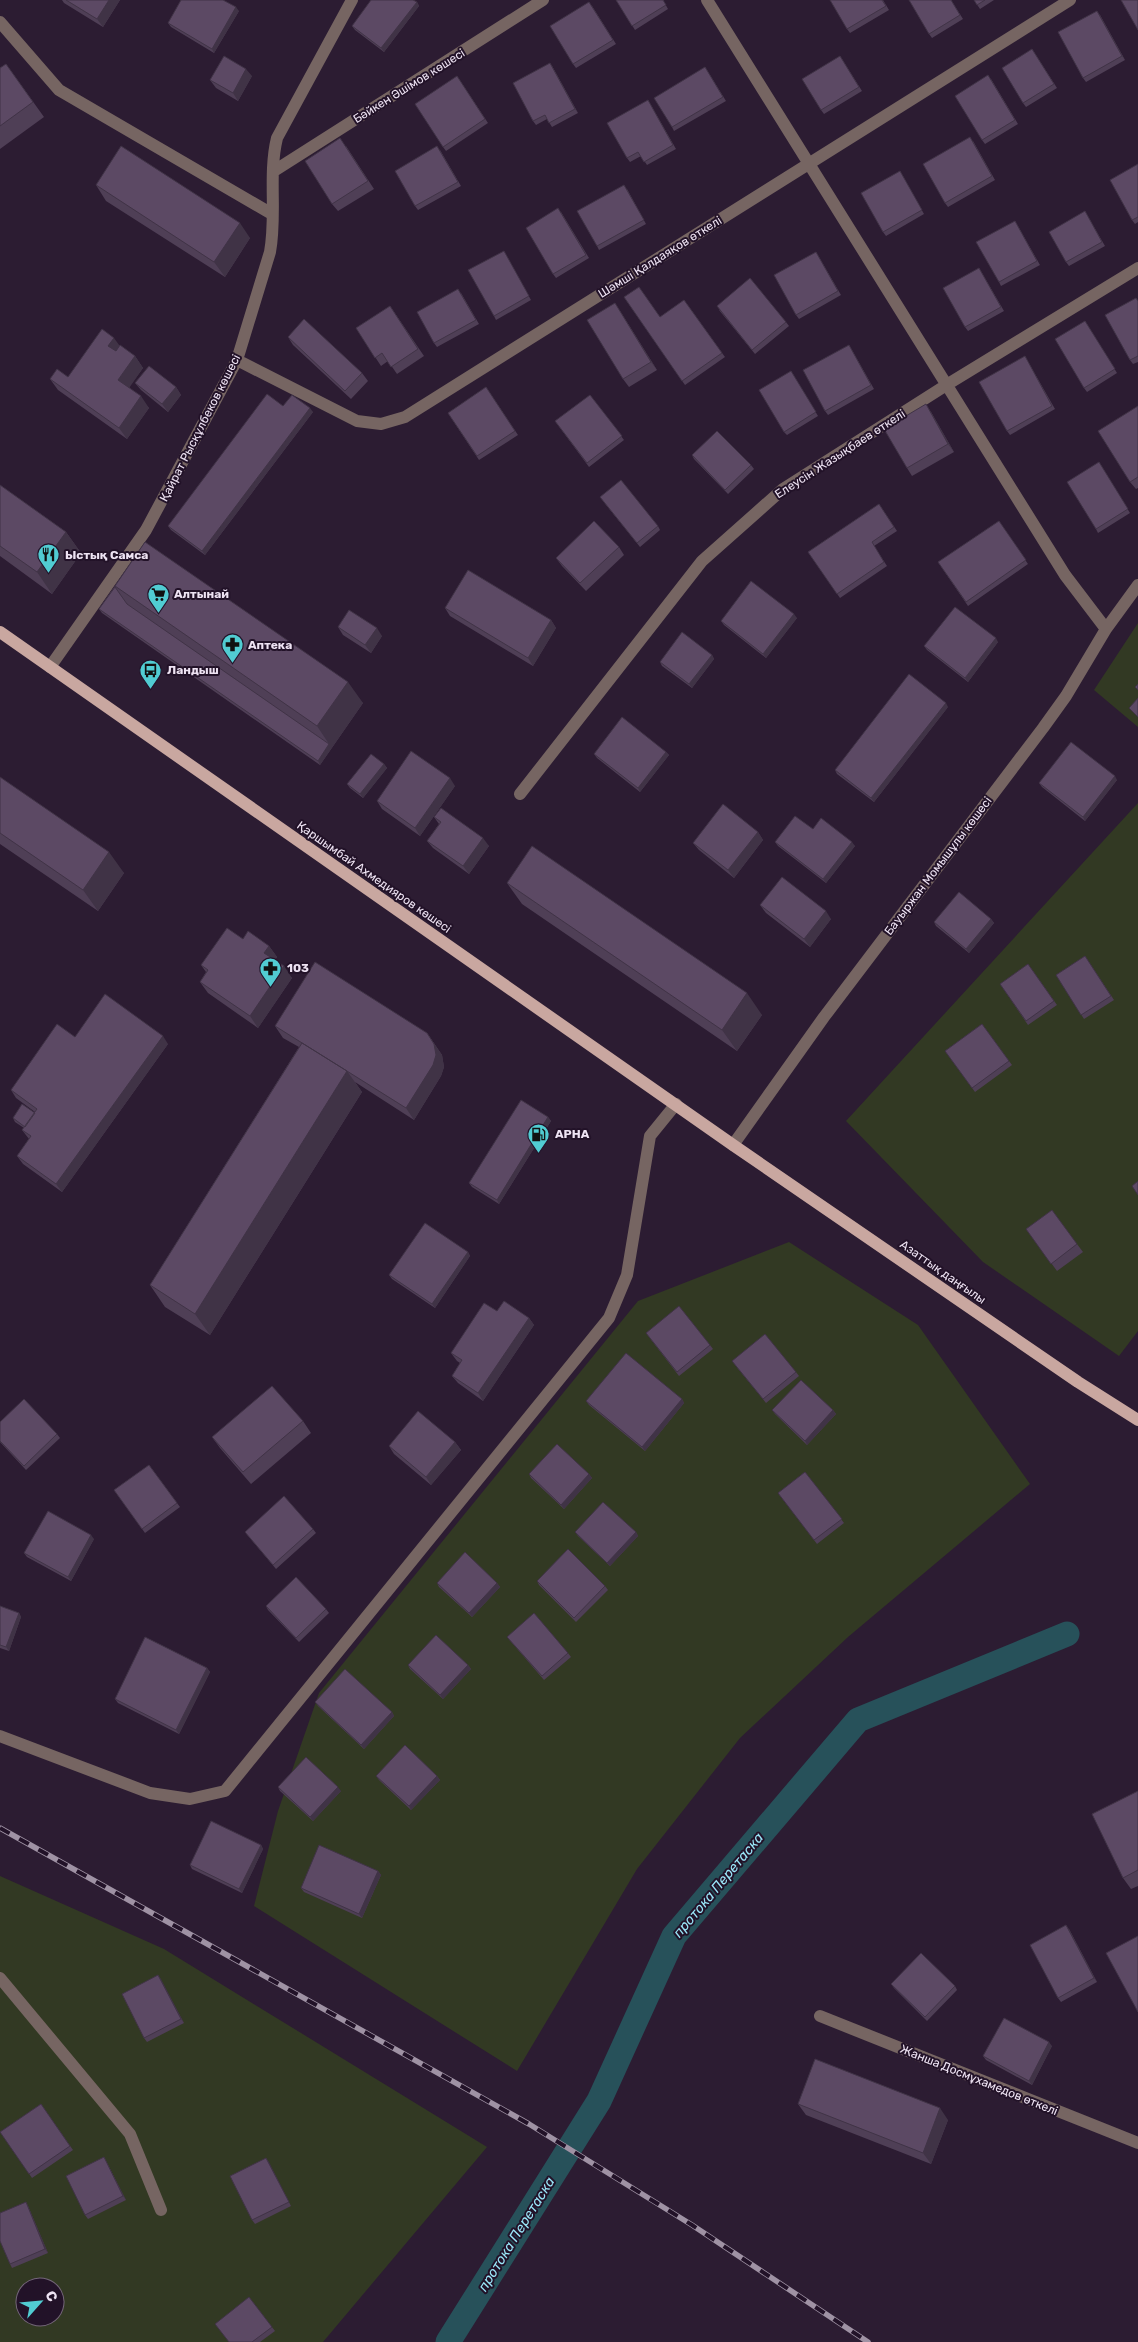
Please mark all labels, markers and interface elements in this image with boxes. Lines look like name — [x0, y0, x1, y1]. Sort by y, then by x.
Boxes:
street label: Бәйкен Әшімов көшесі — [351, 46, 467, 126]
street label: Шәмші Қалдаяқов өткелі — [596, 213, 724, 301]
street label: Қайрат Рысқұлбеков көшесі — [157, 352, 243, 504]
street label: Елеусін Жазықбаев өткелі — [772, 407, 908, 501]
restaurant icon: Ыстық Самса — [37, 543, 61, 574]
place label: Ыстық Самса — [65, 548, 148, 562]
supermarket icon: Алтынай — [146, 582, 170, 613]
place label: Алтынай — [174, 587, 229, 601]
pharmacy icon: Аптека — [220, 633, 244, 664]
place label: Аптека — [248, 638, 292, 652]
bus stop icon: Ландыш — [139, 658, 163, 689]
place label: Ландыш — [167, 663, 219, 677]
street label: Бауыржан Момышұлы көшесі — [881, 794, 995, 938]
street label: Қаршымбай Ахмедияров көшесі — [294, 818, 454, 936]
pharmacy icon: 103 — [259, 956, 283, 987]
place label: 103 — [287, 961, 309, 975]
fuel station icon: АРНА — [527, 1122, 551, 1153]
place label: АРНА — [555, 1127, 590, 1141]
street label: Азаттық даңғылы — [897, 1237, 989, 1307]
water label: протока Перетаска — [670, 1829, 767, 1941]
street label: Жанша Досмұхамедов өткелі — [898, 2042, 1060, 2118]
water label: протока Перетаска — [474, 2174, 558, 2295]
north arrow — [15, 2277, 65, 2327]
text: С — [41, 2288, 61, 2305]

